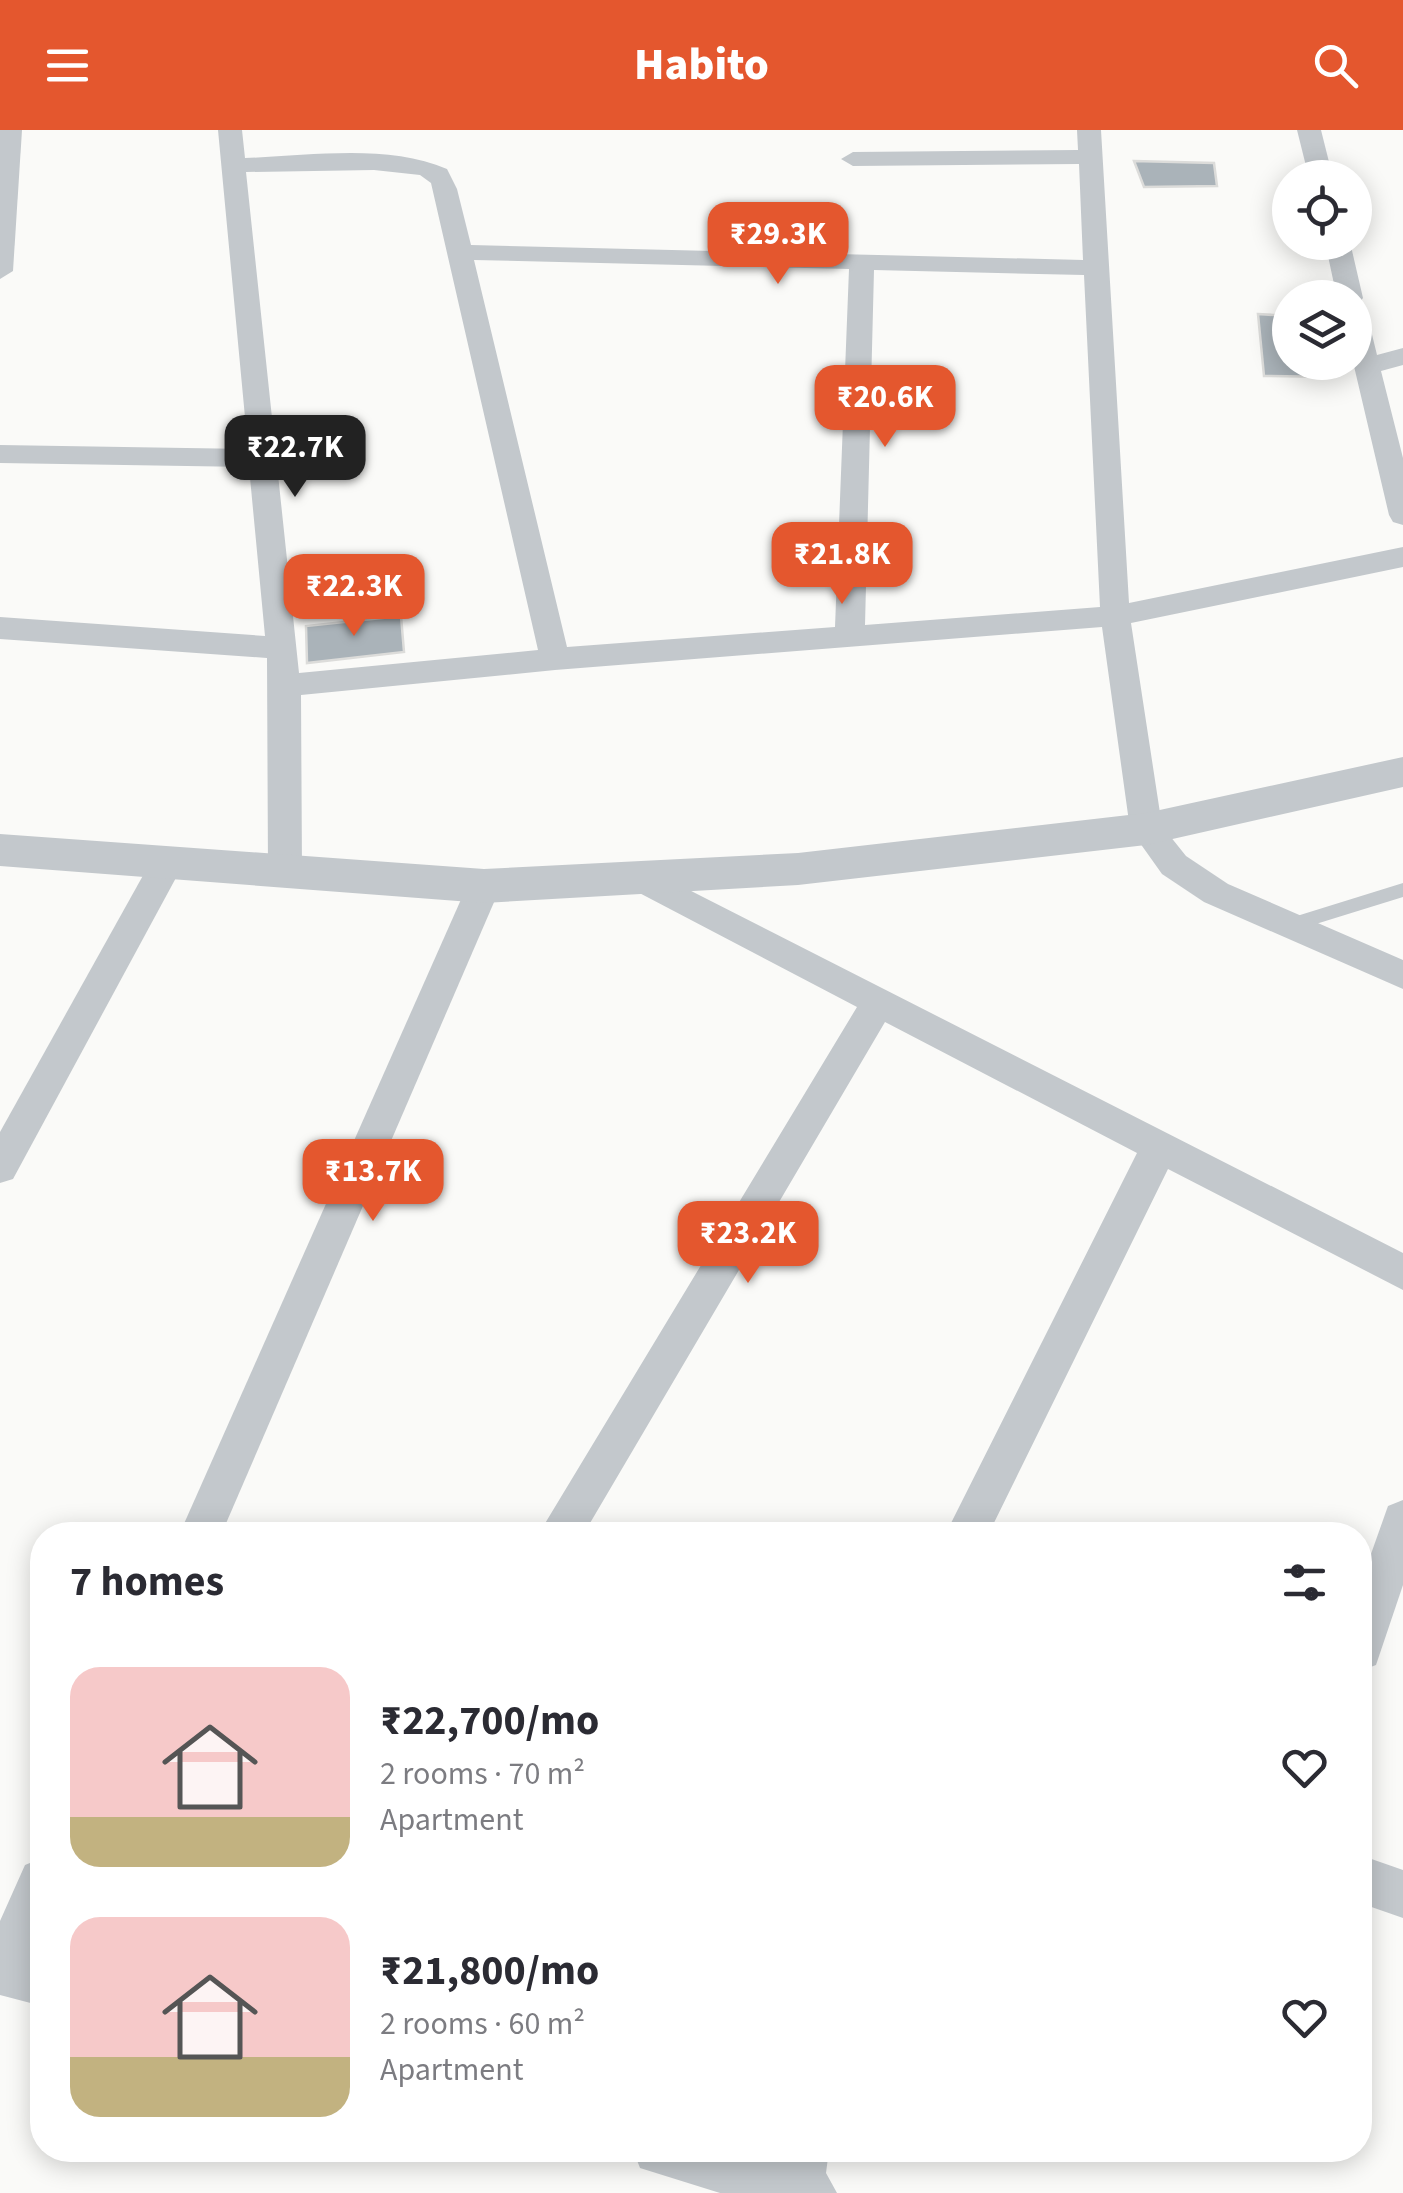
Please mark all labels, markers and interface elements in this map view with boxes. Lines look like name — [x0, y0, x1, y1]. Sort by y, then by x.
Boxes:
text: Habito — [634, 33, 769, 97]
icon: menu — [40, 38, 95, 93]
icon: search — [1308, 38, 1363, 93]
map controls — [1272, 160, 1372, 380]
button: locate — [1272, 160, 1372, 260]
pin: ₹29.3K — [697, 202, 859, 287]
text: ₹29.3K — [730, 211, 826, 257]
button: layers — [1272, 280, 1372, 380]
pin: ₹20.6K — [804, 365, 966, 450]
text: ₹20.6K — [837, 374, 933, 420]
pin: ₹22.7K — [214, 415, 376, 500]
text: ₹22.7K — [247, 424, 343, 470]
pin: ₹21.8K — [761, 522, 923, 607]
text: ₹21.8K — [794, 531, 890, 577]
pin: ₹22.3K — [273, 554, 435, 639]
text: ₹22.3K — [306, 563, 402, 609]
pin: ₹13.7K — [292, 1139, 454, 1224]
text: ₹13.7K — [325, 1148, 421, 1194]
pin: ₹23.2K — [667, 1201, 829, 1286]
text: ₹23.2K — [700, 1210, 796, 1256]
text: 7 homes — [70, 1552, 224, 1612]
icon: filters — [1277, 1555, 1332, 1610]
text: ₹22,700/mo — [380, 1691, 599, 1751]
icon: home — [150, 1707, 270, 1827]
icon: heart — [1277, 1740, 1332, 1795]
text: 2 rooms · 70 m² — [380, 1751, 585, 1797]
text: Apartment — [380, 1797, 523, 1843]
text: ₹21,800/mo — [380, 1941, 599, 2001]
icon: home — [150, 1957, 270, 2077]
icon: heart — [1277, 1990, 1332, 2045]
text: 2 rooms · 60 m² — [380, 2001, 585, 2047]
text: Apartment — [380, 2047, 523, 2093]

